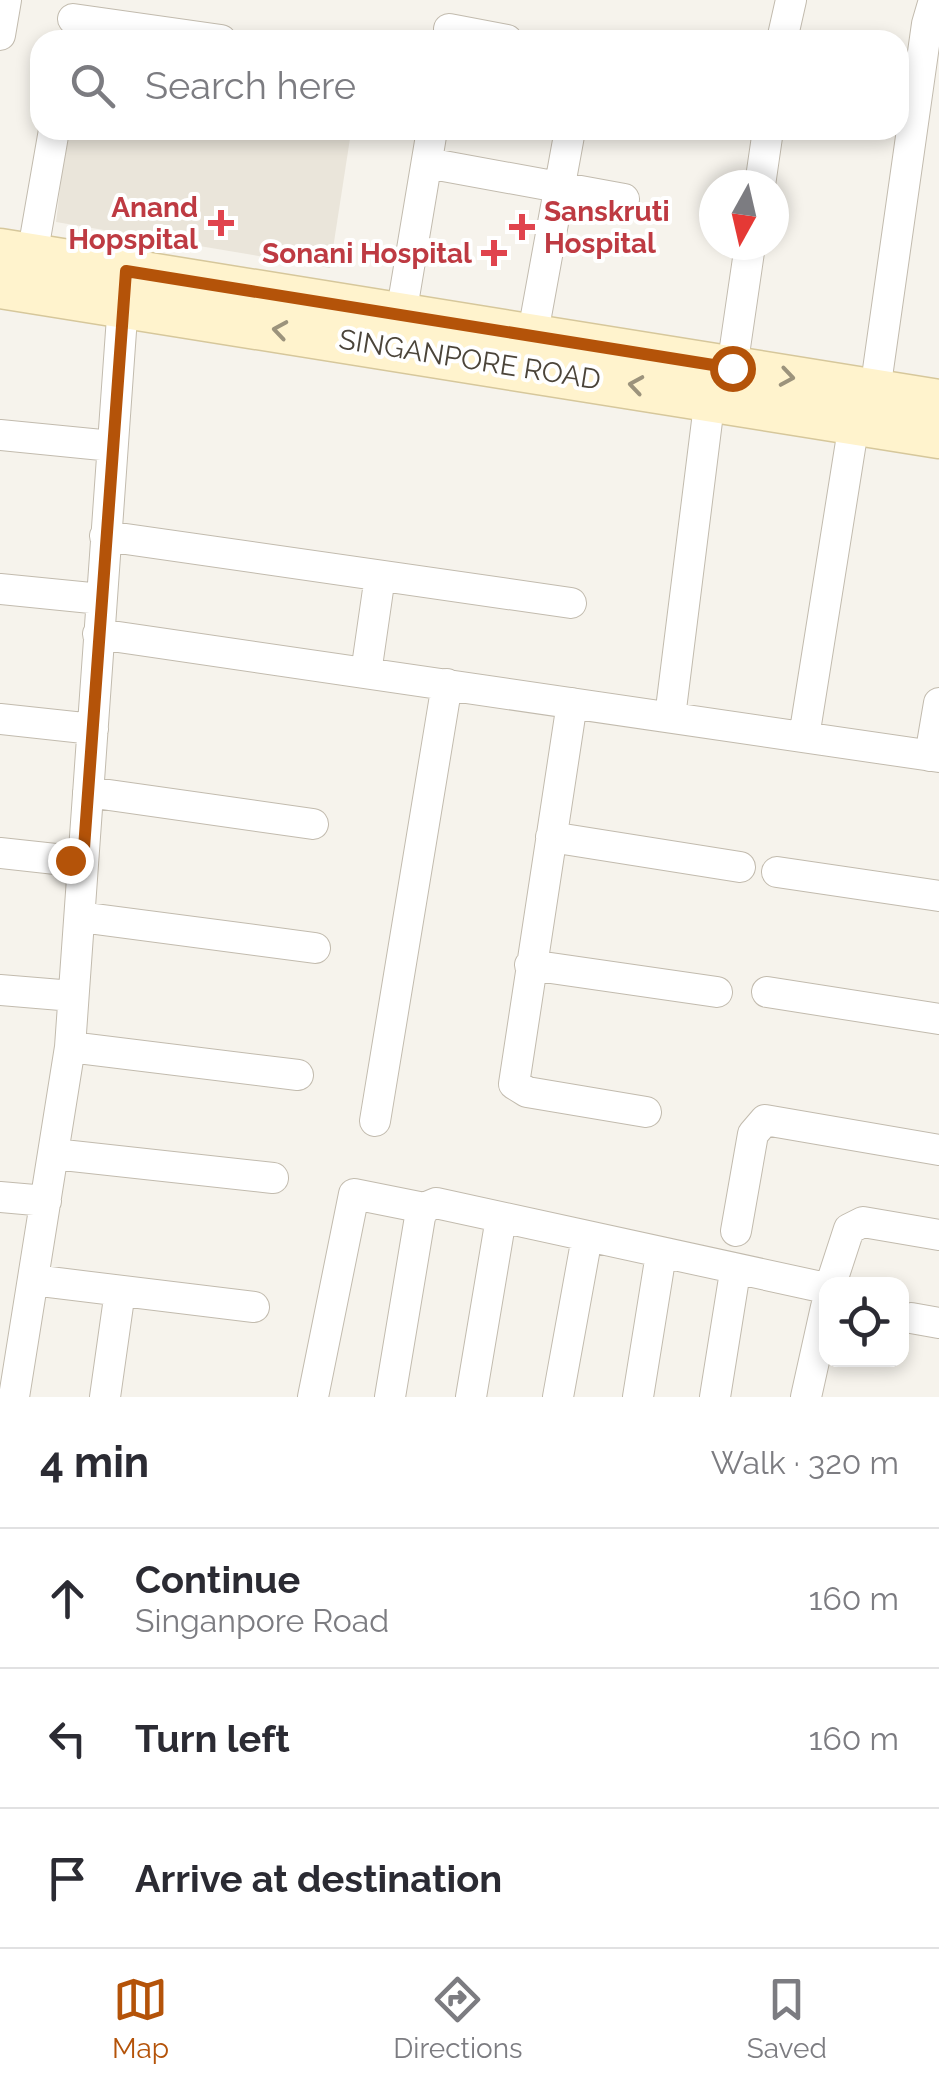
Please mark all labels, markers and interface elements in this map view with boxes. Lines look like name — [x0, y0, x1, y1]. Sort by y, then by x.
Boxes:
search box — [30, 30, 909, 140]
icon: search — [65, 58, 120, 113]
text: Search here — [145, 63, 356, 108]
north arrow — [699, 170, 789, 260]
place label: Anand Hopspital — [68, 191, 198, 256]
place label: Sanskruti Hospital — [544, 195, 670, 260]
marker: Anand Hopspital — [208, 210, 234, 236]
marker: Sanskruti Hospital — [509, 214, 535, 240]
place label: Sonani Hospital — [262, 237, 472, 270]
marker: Sonani Hospital — [481, 240, 507, 266]
one-way arrow — [272, 320, 288, 341]
street label: SINGANPORE ROAD — [337, 322, 603, 396]
route start — [710, 346, 756, 392]
one-way arrow — [779, 366, 796, 387]
one-way arrow — [628, 375, 644, 396]
route end — [48, 838, 94, 884]
map controls — [819, 1277, 909, 1367]
button: locate — [819, 1277, 909, 1367]
text: 4 min — [40, 1438, 149, 1487]
text: Walk · 320 m — [711, 1444, 899, 1481]
text: Continue — [135, 1557, 300, 1602]
icon: ahead — [40, 1571, 95, 1626]
text: 160 m — [809, 1580, 899, 1617]
text: Singanpore Road — [135, 1602, 389, 1639]
icon: left — [40, 1711, 95, 1766]
text: Turn left — [135, 1716, 290, 1761]
text: 160 m — [809, 1720, 899, 1757]
icon: arrive — [40, 1851, 95, 1906]
text: Arrive at destination — [135, 1856, 502, 1901]
tab: Map — [112, 1972, 169, 2065]
tab: Directions — [393, 1972, 523, 2065]
tab: Saved — [747, 1972, 827, 2065]

